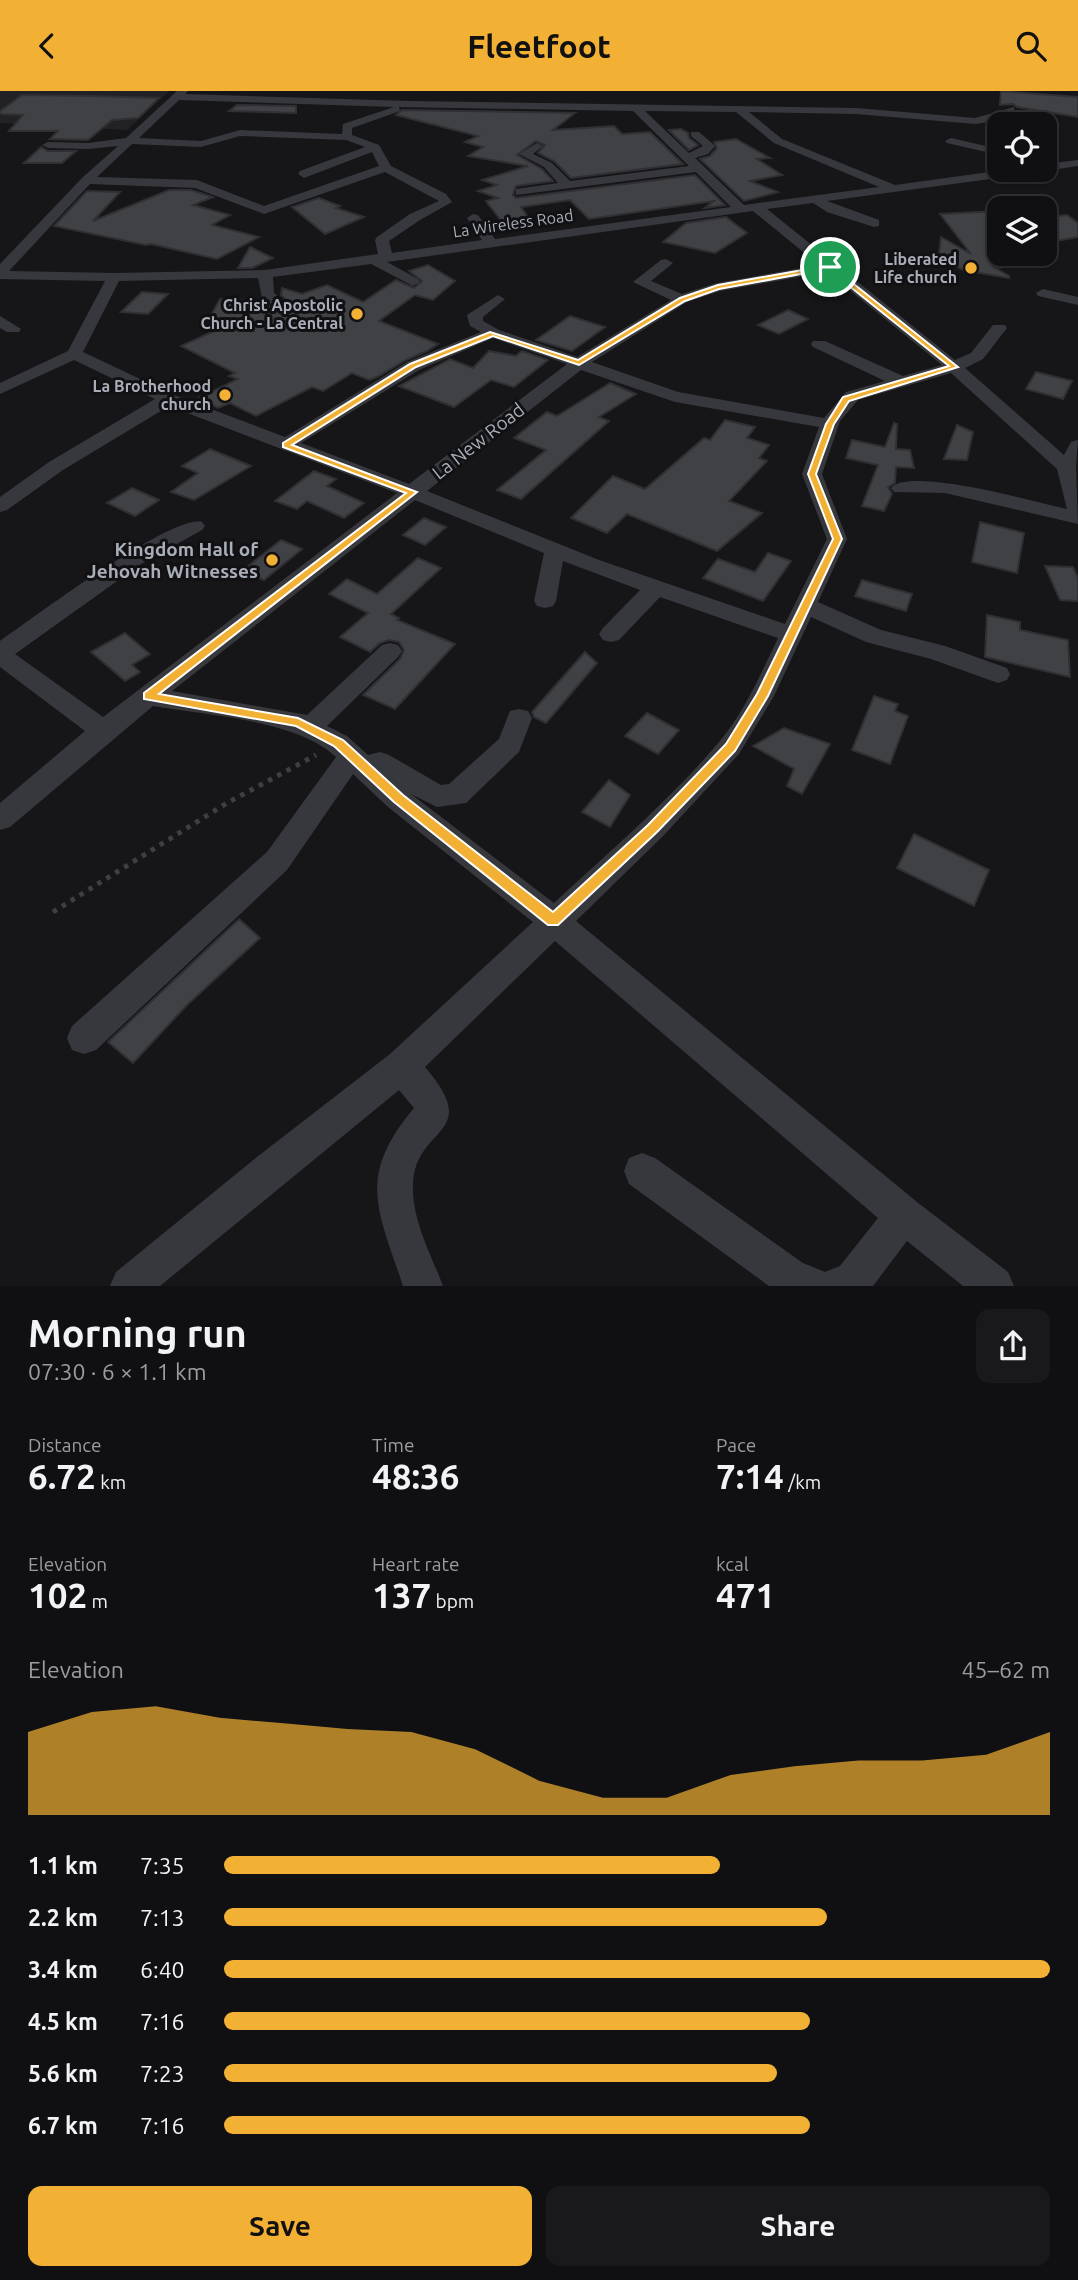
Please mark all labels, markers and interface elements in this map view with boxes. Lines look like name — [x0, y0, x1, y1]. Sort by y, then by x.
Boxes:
icon: back — [28, 27, 66, 65]
icon: search — [1012, 27, 1050, 65]
text: Fleetfoot — [467, 28, 611, 64]
map controls — [987, 112, 1057, 266]
button: locate — [987, 112, 1057, 182]
button: layers — [987, 196, 1057, 266]
street label: La Wireless Road — [452, 206, 574, 240]
pin — [800, 237, 860, 297]
icon: arrive — [811, 248, 849, 286]
place label: Liberated Life church — [874, 250, 957, 286]
marker: Liberated Life church — [963, 260, 979, 276]
place label: Christ Apostolic Church - La Central — [201, 296, 343, 332]
marker: Christ Apostolic Church - La Central — [349, 306, 365, 322]
place label: La Brotherhood church — [93, 377, 211, 413]
marker: La Brotherhood church — [217, 387, 233, 403]
street label: La New Road — [428, 398, 528, 484]
place label: Kingdom Hall of Jehovah Witnesses — [87, 538, 258, 582]
marker: Kingdom Hall of Jehovah Witnesses — [264, 552, 280, 568]
button: share — [976, 1309, 1050, 1383]
text: Morning run — [28, 1312, 247, 1354]
text: 07:30 · 6 × 1.1 km — [28, 1359, 207, 1384]
text: Distance — [28, 1434, 102, 1456]
text: Time — [372, 1434, 414, 1456]
text: Pace — [716, 1434, 756, 1456]
text: 6.72 — [28, 1456, 96, 1496]
text: 48:36 — [372, 1456, 460, 1496]
text: 7:14 — [716, 1456, 784, 1496]
text: km — [96, 1471, 126, 1493]
text: /km — [784, 1471, 821, 1493]
text: Elevation — [28, 1553, 107, 1575]
text: Heart rate — [372, 1553, 459, 1575]
text: kcal — [716, 1553, 749, 1575]
text: 102 — [28, 1575, 87, 1615]
text: 137 — [372, 1575, 431, 1615]
text: 471 — [716, 1575, 775, 1615]
text: m — [87, 1590, 108, 1612]
text: bpm — [431, 1590, 474, 1612]
text: Elevation — [28, 1657, 124, 1682]
text: 45–62 m — [962, 1657, 1050, 1682]
text: 1.1 km — [28, 1853, 98, 1878]
text: 7:35 — [140, 1853, 185, 1878]
text: 2.2 km — [28, 1905, 98, 1930]
text: 7:13 — [140, 1905, 185, 1930]
text: 3.4 km — [28, 1957, 98, 1982]
text: 6:40 — [140, 1957, 185, 1982]
text: 4.5 km — [28, 2009, 98, 2034]
text: 7:16 — [140, 2009, 185, 2034]
text: 5.6 km — [28, 2061, 98, 2086]
text: 7:23 — [140, 2061, 185, 2086]
text: 6.7 km — [28, 2113, 98, 2138]
text: 7:16 — [140, 2113, 185, 2138]
button: Save — [28, 2186, 532, 2266]
button: Share — [546, 2186, 1050, 2266]

